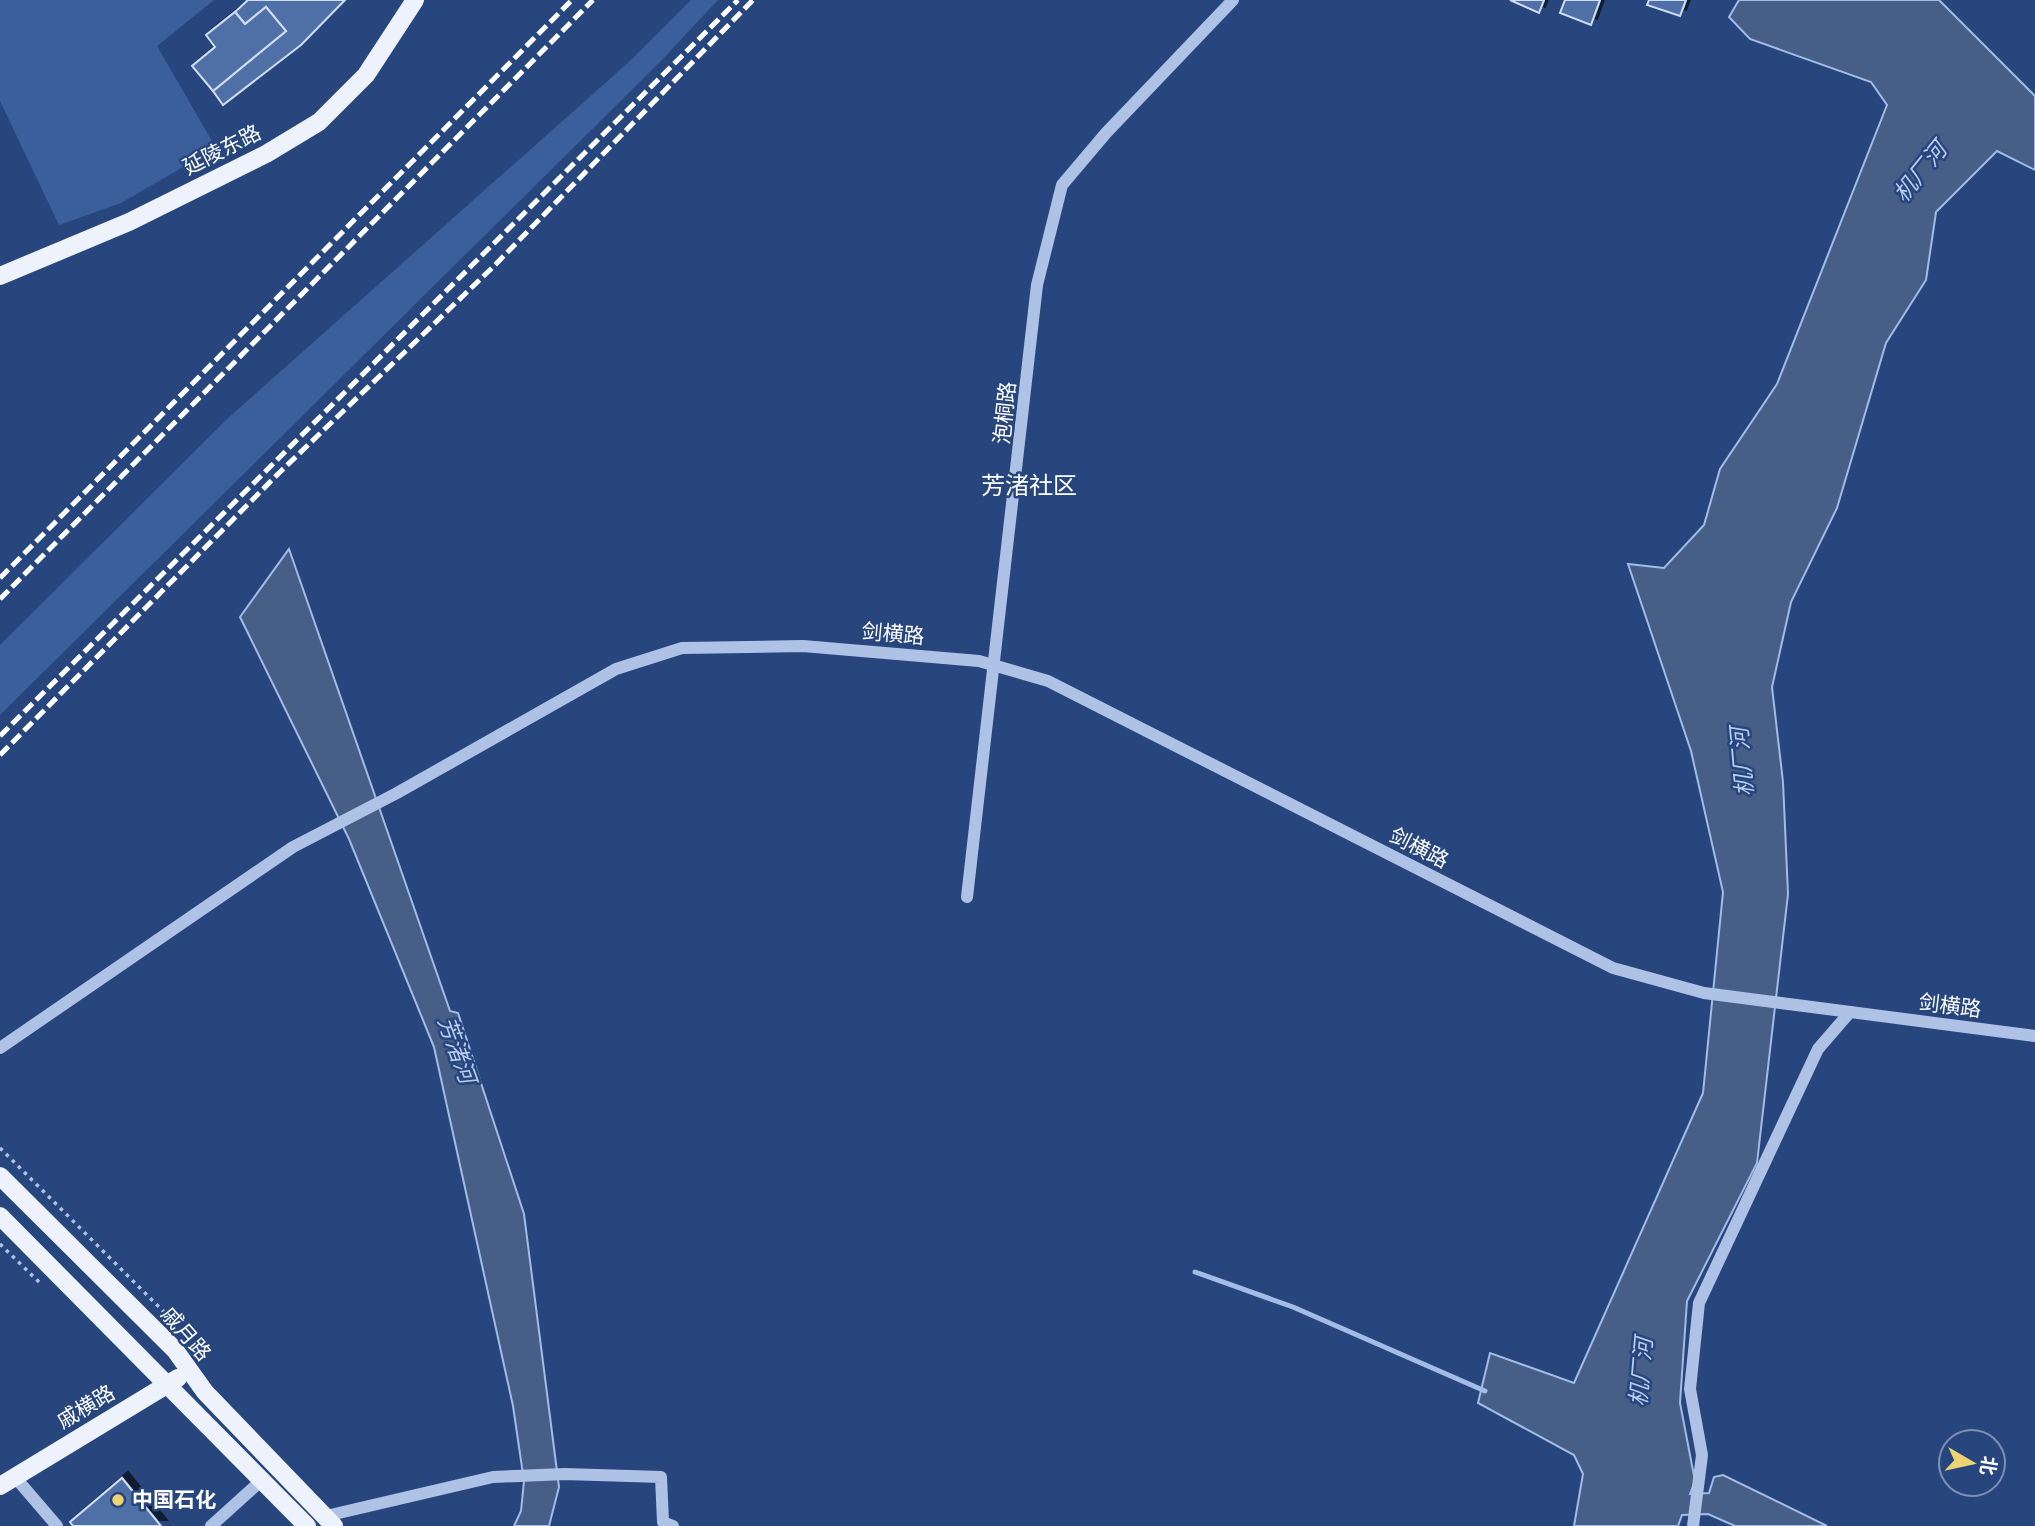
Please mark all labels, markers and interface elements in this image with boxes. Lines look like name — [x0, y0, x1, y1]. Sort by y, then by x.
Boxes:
street label: 延陵东路 — [179, 119, 265, 180]
water label: 机厂河 — [1887, 133, 1955, 208]
street label: 泡桐路 — [989, 380, 1020, 446]
district label: 芳渚社区 — [981, 471, 1077, 500]
street label: 剑横路 — [861, 618, 926, 649]
water label: 机厂河 — [1725, 722, 1759, 798]
street label: 剑横路 — [1385, 822, 1453, 873]
street label: 剑横路 — [1917, 989, 1983, 1022]
water label: 芳渚河 — [432, 1013, 483, 1091]
street label: 戚月路 — [156, 1302, 216, 1366]
water label: 机厂河 — [1624, 1332, 1658, 1408]
street label: 戚横路 — [52, 1380, 119, 1434]
north arrow — [1937, 1428, 2007, 1498]
text: 北 — [1975, 1454, 2001, 1477]
place label: 中国石化 — [132, 1487, 216, 1512]
marker: 中国石化 — [110, 1492, 126, 1508]

